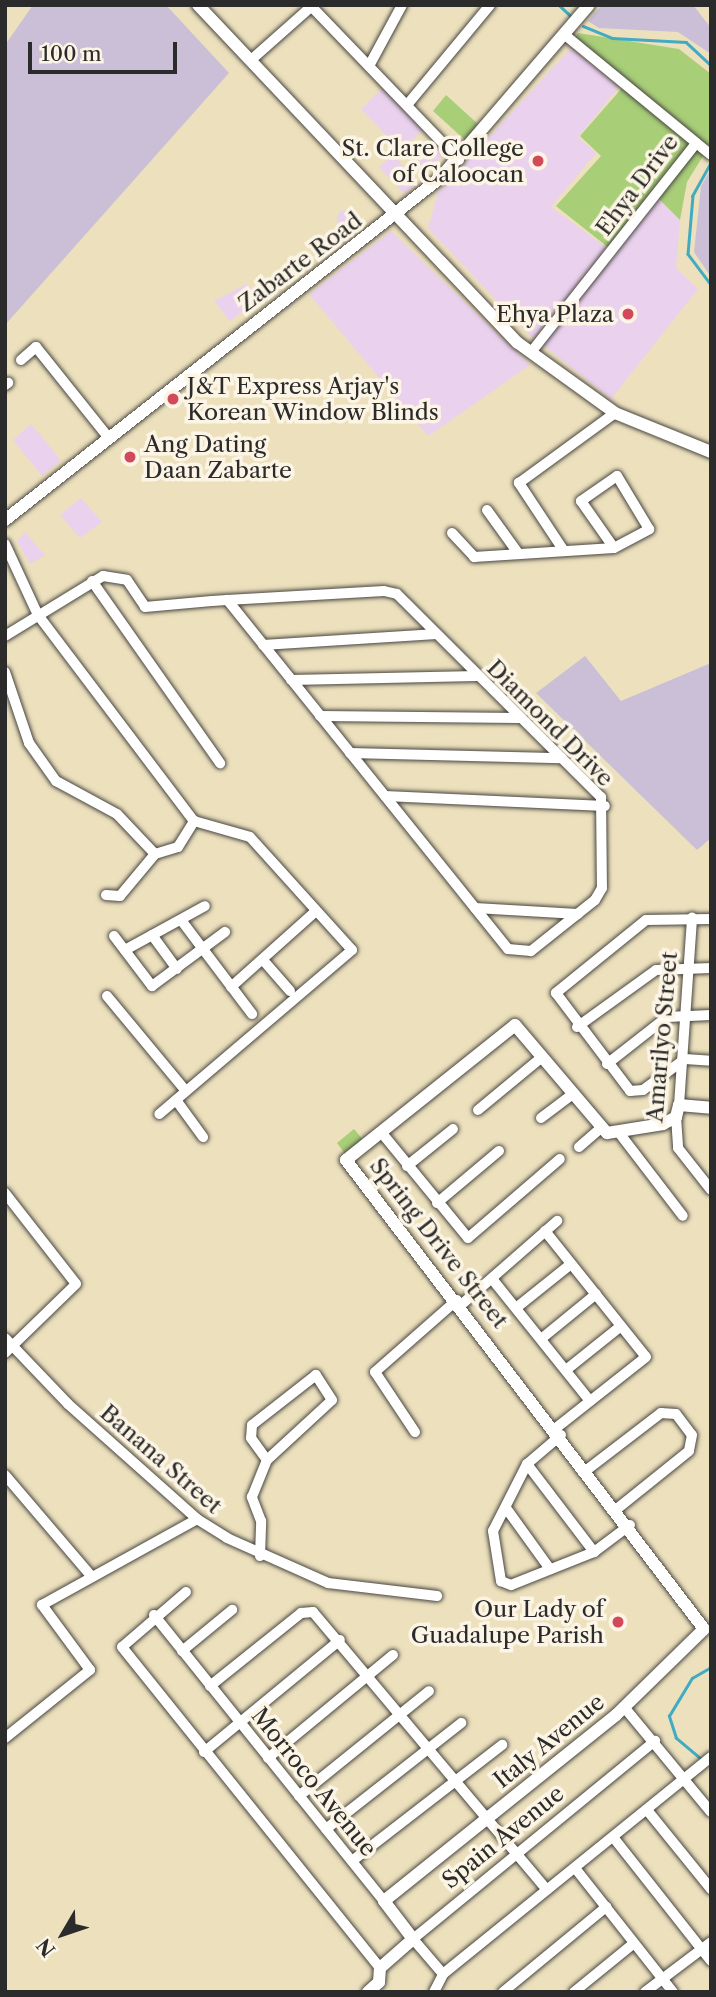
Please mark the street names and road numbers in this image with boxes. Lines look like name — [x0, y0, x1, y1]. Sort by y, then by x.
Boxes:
street label: Ehya Drive — [590, 129, 684, 241]
street label: Zabarte Road — [233, 207, 367, 317]
street label: Diamond Drive — [481, 654, 619, 792]
street label: Amarilyo Street — [641, 950, 683, 1124]
street label: Spring Drive Street — [364, 1152, 514, 1334]
street label: Banana Street — [94, 1399, 228, 1519]
street label: Italy Avenue — [488, 1688, 610, 1794]
street label: Morroco Avenue — [245, 1702, 383, 1862]
street label: Spain Avenue — [436, 1779, 570, 1895]

